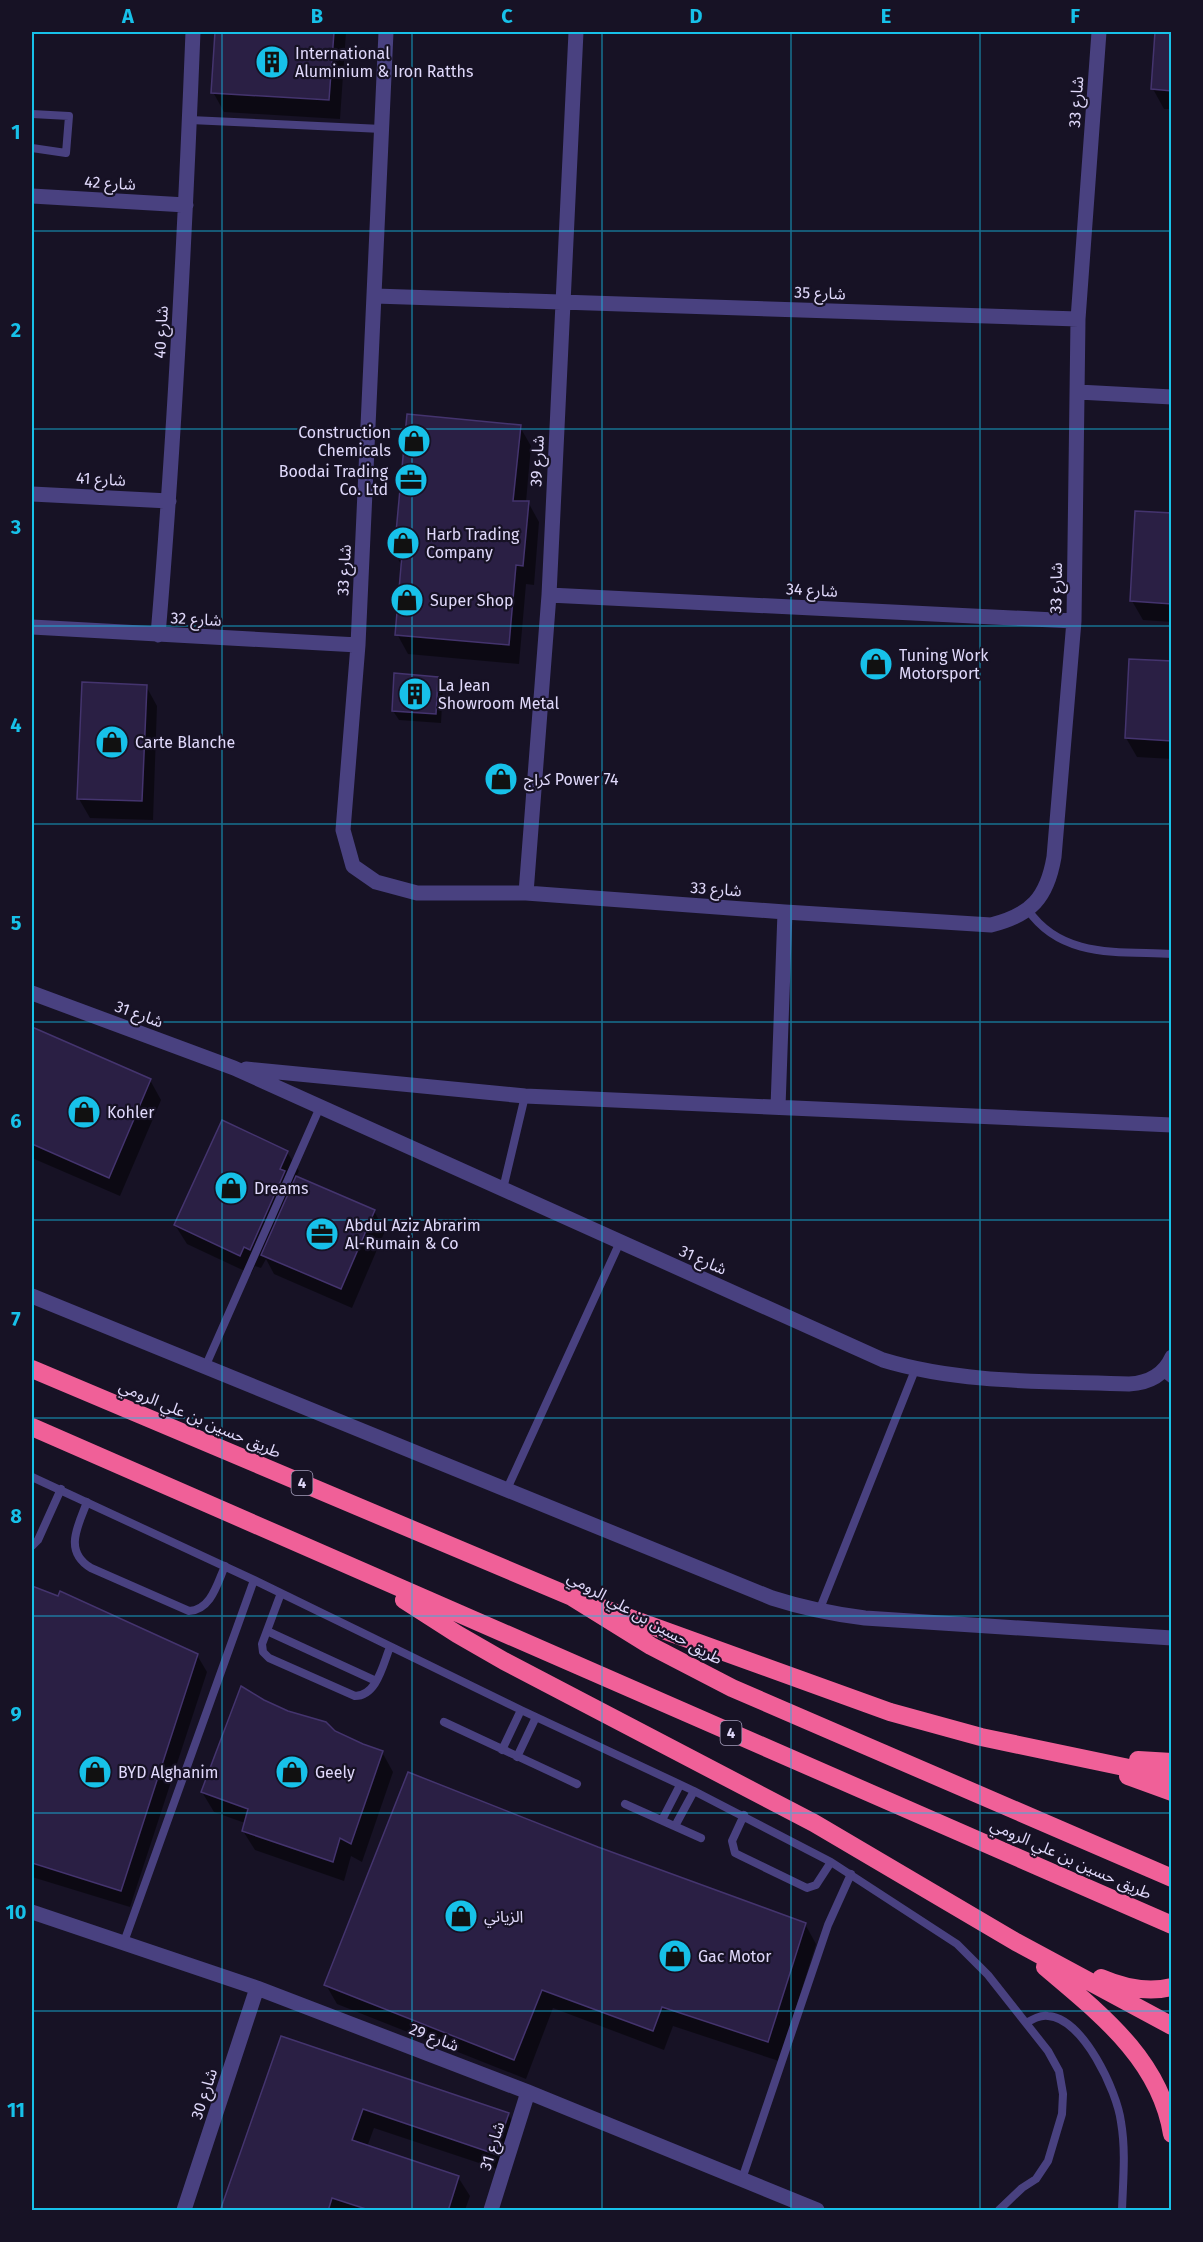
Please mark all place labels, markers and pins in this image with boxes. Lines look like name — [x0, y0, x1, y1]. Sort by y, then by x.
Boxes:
building icon: International Aluminium & Iron Ratths — [254, 44, 290, 80]
place label: International Aluminium & Iron Ratths — [295, 44, 473, 81]
place label: Construction Chemicals — [298, 423, 391, 460]
shop icon: Construction Chemicals — [396, 423, 432, 459]
place label: Boodai Trading Co. Ltd — [279, 462, 389, 499]
office icon: Boodai Trading Co. Ltd — [393, 462, 429, 498]
shop icon: Harb Trading Company — [385, 525, 421, 561]
place label: Harb Trading Company — [426, 525, 520, 562]
shop icon: Super Shop — [389, 582, 425, 618]
place label: Super Shop — [430, 591, 514, 610]
shop icon: Tuning Work Motorsport — [858, 646, 894, 682]
place label: Tuning Work Motorsport — [899, 646, 989, 683]
building icon: La Jean Showroom Metal — [397, 676, 433, 712]
place label: La Jean Showroom Metal — [438, 676, 560, 713]
shop icon: Carte Blanche — [94, 724, 130, 760]
place label: Carte Blanche — [135, 733, 235, 752]
shop icon: كراج Power 74 — [483, 761, 519, 797]
place label: كراج Power 74 — [524, 770, 619, 792]
shop icon: Kohler — [66, 1094, 102, 1130]
place label: Kohler — [107, 1103, 155, 1122]
shop icon: Dreams — [213, 1170, 249, 1206]
place label: Dreams — [254, 1179, 308, 1198]
office icon: Abdul Aziz Abrarim Al-Rumain & Co — [304, 1216, 340, 1252]
place label: Abdul Aziz Abrarim Al-Rumain & Co — [345, 1216, 481, 1253]
shop icon: BYD Alghanim — [77, 1754, 113, 1790]
shop icon: Geely — [274, 1754, 310, 1790]
place label: BYD Alghanim — [118, 1763, 219, 1782]
place label: Geely — [315, 1763, 355, 1782]
shop icon: الزياني — [443, 1898, 479, 1934]
place label: الزياني — [484, 1907, 523, 1928]
shop icon: Gac Motor — [657, 1938, 693, 1974]
place label: Gac Motor — [698, 1947, 772, 1966]

